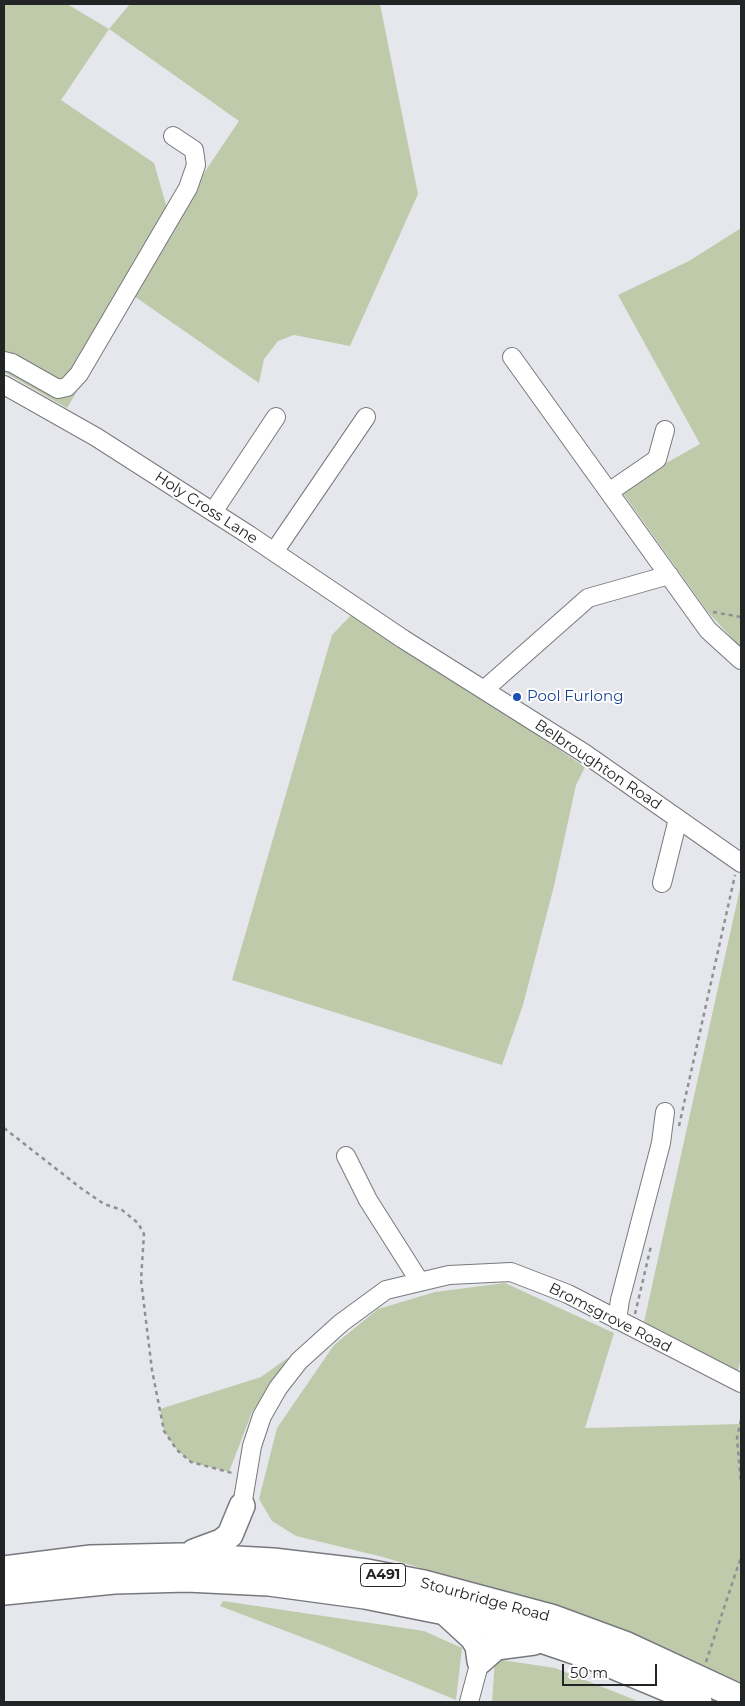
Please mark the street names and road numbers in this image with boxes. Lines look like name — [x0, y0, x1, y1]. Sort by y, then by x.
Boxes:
street label: Holy Cross Lane — [151, 468, 261, 548]
street label: Belbroughton Road — [531, 716, 665, 814]
street label: Bromsgrove Road — [546, 1279, 674, 1357]
road number: A491 — [360, 1564, 406, 1586]
street label: Stourbridge Road — [418, 1574, 552, 1626]

